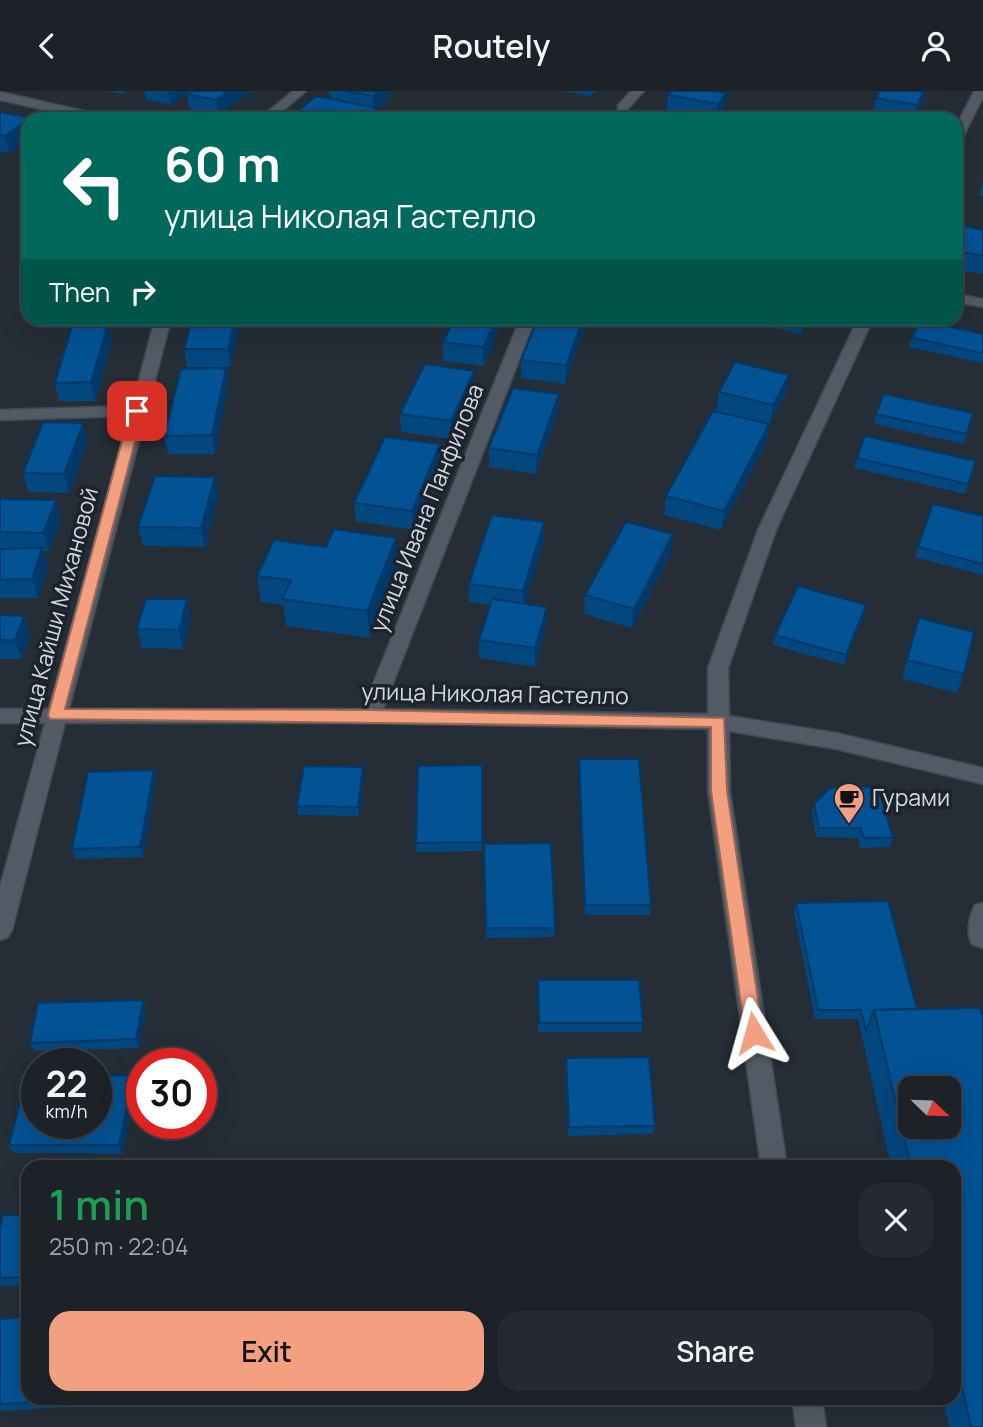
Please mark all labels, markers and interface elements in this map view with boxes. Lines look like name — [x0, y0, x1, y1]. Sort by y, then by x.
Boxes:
text: Routely — [433, 24, 550, 68]
icon: back — [28, 27, 66, 65]
icon: person — [917, 27, 955, 65]
text: 60 m — [164, 130, 281, 197]
icon: left — [49, 140, 140, 231]
text: улица Николая Гастелло — [164, 194, 536, 238]
icon: right — [124, 273, 162, 311]
text: Then — [49, 274, 110, 310]
street label: улица Ивана Панфилова — [362, 379, 491, 637]
pin — [107, 381, 167, 441]
icon: arrive — [118, 392, 156, 430]
street label: улица Кайши Михановой — [5, 484, 105, 750]
street label: улица Николая Гастелло — [361, 675, 629, 711]
cafe icon: Гурами — [832, 781, 866, 825]
place label: Гурами — [872, 781, 950, 813]
position arrow — [717, 996, 791, 1070]
speed limit sign: 30 — [126, 1048, 217, 1139]
text: 22 — [46, 1060, 87, 1108]
north arrow — [898, 1076, 961, 1139]
map controls — [898, 1076, 961, 1139]
text: km/h — [46, 1099, 87, 1123]
text: 1 min — [49, 1175, 149, 1233]
button: close — [859, 1183, 933, 1257]
text: 250 m · 22:04 — [49, 1230, 189, 1262]
button: Exit — [49, 1311, 484, 1391]
button: Share — [498, 1311, 933, 1391]

